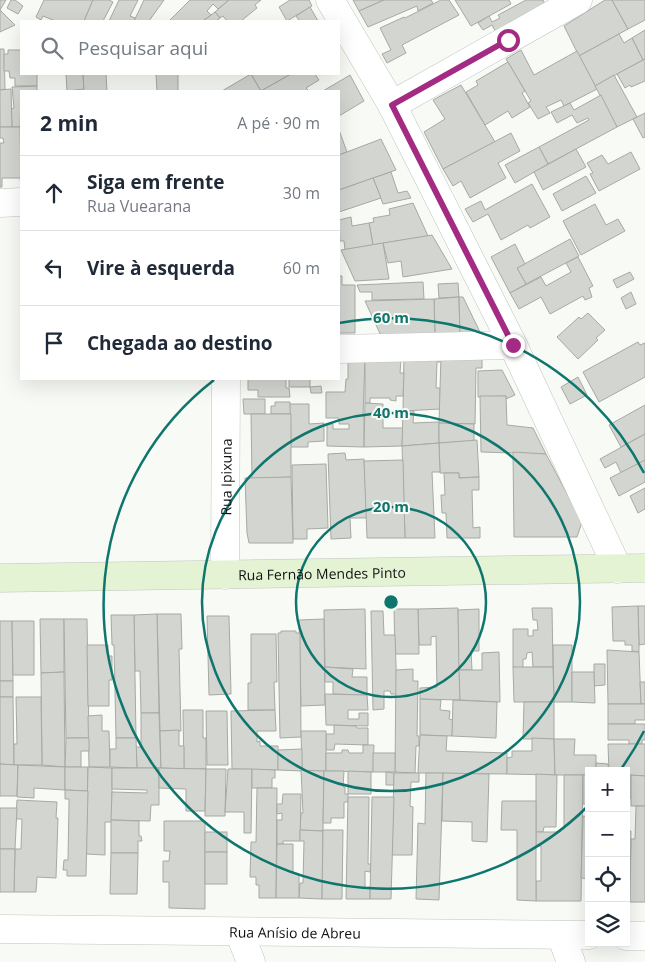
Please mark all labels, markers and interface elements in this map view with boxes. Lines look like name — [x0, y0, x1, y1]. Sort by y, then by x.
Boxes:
search box — [20, 20, 340, 75]
route start — [497, 29, 520, 52]
icon: search — [38, 34, 66, 62]
text: Pesquisar aqui — [78, 35, 208, 61]
text: 2 min — [40, 109, 98, 137]
text: A pé · 90 m — [237, 112, 320, 134]
text: Siga em frente — [87, 169, 224, 195]
icon: ahead — [40, 179, 68, 207]
text: 30 m — [283, 182, 320, 204]
text: Rua Vuearana — [87, 195, 191, 217]
icon: left — [40, 254, 68, 282]
text: Vire à esquerda — [87, 255, 235, 281]
text: 60 m — [283, 257, 320, 279]
text: 60 m — [373, 307, 409, 327]
icon: arrive — [40, 329, 68, 357]
text: Chegada ao destino — [87, 330, 273, 356]
route end — [502, 334, 525, 357]
text: 40 m — [373, 402, 409, 422]
street label: Rua Ipixuna — [216, 438, 235, 516]
text: 20 m — [373, 496, 409, 516]
street label: Rua Fernão Mendes Pinto — [238, 562, 406, 584]
centre of rings — [382, 593, 400, 611]
map controls — [585, 767, 630, 947]
button: + — [585, 767, 630, 812]
button: − — [585, 812, 630, 857]
button: locate — [585, 857, 630, 902]
button: layers — [585, 902, 630, 947]
street label: Rua Anísio de Abreu — [229, 922, 361, 942]

